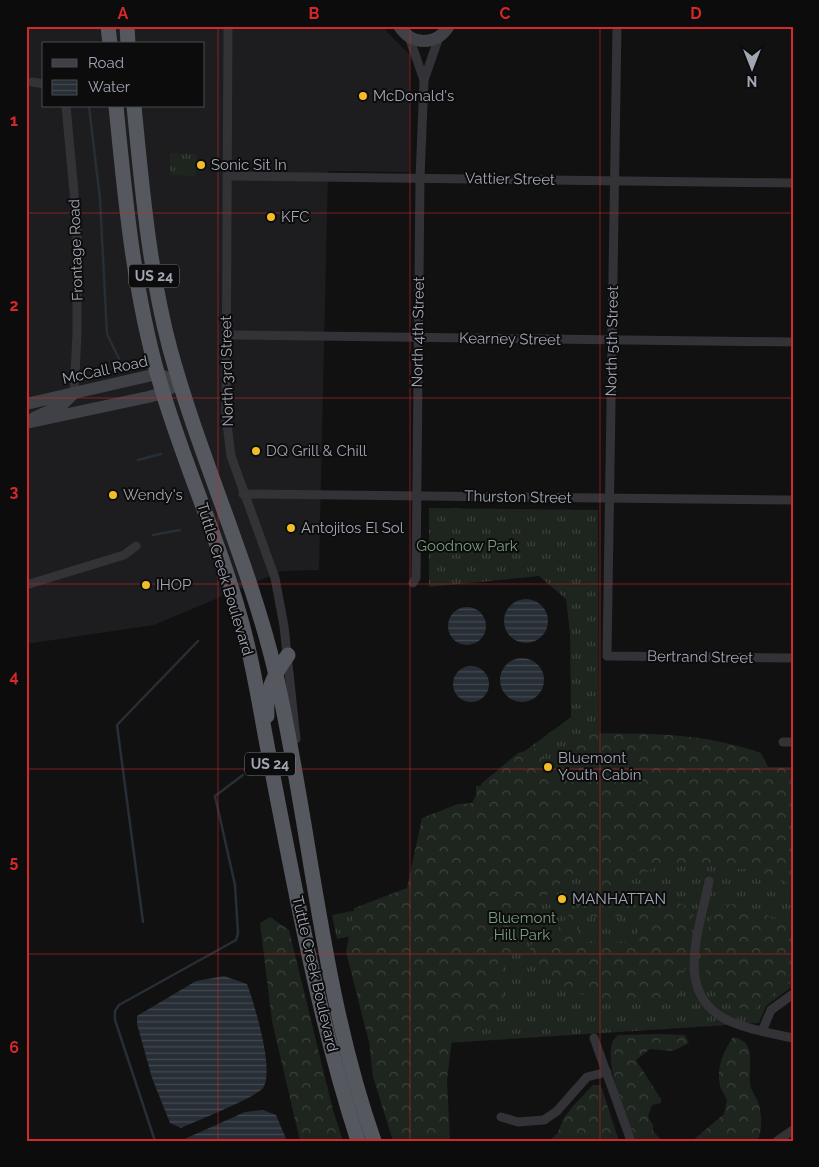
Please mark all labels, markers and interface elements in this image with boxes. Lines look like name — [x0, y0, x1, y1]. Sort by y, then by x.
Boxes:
text: A — [118, 4, 129, 23]
text: B — [309, 4, 320, 23]
text: C — [500, 4, 511, 23]
text: D — [690, 4, 702, 23]
legend — [42, 42, 205, 108]
north arrow — [726, 42, 776, 92]
text: Road — [88, 54, 124, 72]
text: N — [747, 73, 757, 89]
text: Water — [88, 78, 131, 96]
place label: McDonald's — [373, 87, 454, 105]
marker: McDonald's — [357, 90, 369, 102]
text: 1 — [10, 111, 18, 130]
place label: Sonic Sit In — [211, 156, 287, 174]
marker: Sonic Sit In — [195, 159, 207, 171]
street label: Vattier Street — [465, 169, 555, 189]
street label: Frontage Road — [65, 199, 87, 301]
place label: KFC — [281, 208, 310, 226]
marker: KFC — [265, 211, 277, 223]
road number: US 24 — [129, 264, 179, 288]
street label: North 4th Street — [408, 277, 428, 387]
street label: North 5th Street — [602, 286, 622, 396]
text: 2 — [9, 296, 19, 315]
street label: North 3rd Street — [217, 315, 237, 427]
street label: Kearney Street — [459, 329, 561, 349]
street label: McCall Road — [60, 352, 150, 388]
place label: DQ Grill & Chill — [266, 442, 368, 460]
marker: DQ Grill & Chill — [250, 445, 262, 457]
text: 3 — [10, 482, 19, 501]
place label: Wendy's — [123, 486, 183, 504]
street label: Thurston Street — [464, 487, 572, 507]
marker: Wendy's — [107, 489, 119, 501]
street label: Tuttle Creek Boulevard — [193, 500, 257, 658]
place label: Antojitos El Sol — [301, 519, 405, 537]
marker: Antojitos El Sol — [285, 522, 297, 534]
park label: Goodnow Park — [416, 537, 518, 555]
place label: IHOP — [156, 576, 191, 594]
marker: IHOP — [140, 579, 152, 591]
street label: Bertrand Street — [647, 647, 753, 667]
text: 4 — [9, 667, 19, 686]
place label: Bluemont Youth Cabin — [558, 749, 642, 784]
road number: US 24 — [245, 752, 295, 776]
marker: Bluemont Youth Cabin — [542, 761, 554, 773]
text: 5 — [10, 852, 19, 871]
place label: MANHATTAN — [572, 890, 666, 908]
marker: MANHATTAN — [556, 893, 568, 905]
street label: Tuttle Creek Boulevard — [288, 894, 342, 1054]
park label: Bluemont Hill Park — [488, 909, 556, 944]
text: 6 — [9, 1038, 19, 1057]

